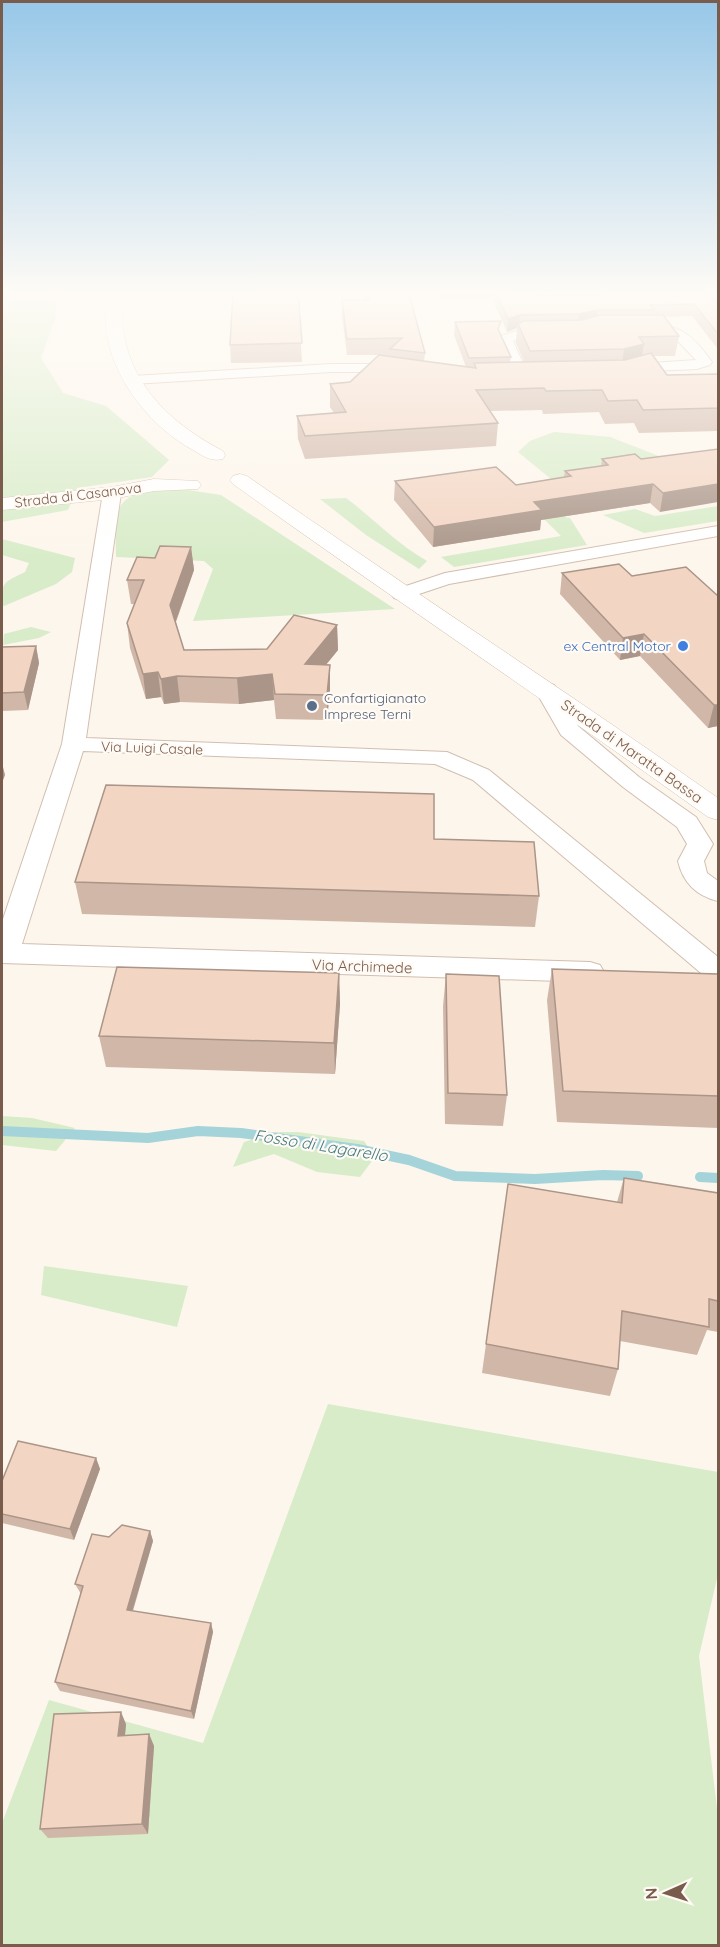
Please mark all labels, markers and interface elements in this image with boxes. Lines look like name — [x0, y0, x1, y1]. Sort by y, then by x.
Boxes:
street label: Strada di Casanova — [14, 478, 142, 512]
place label: ex Central Motor — [563, 637, 672, 655]
marker: ex Central Motor — [676, 639, 690, 653]
place label: Confartigianato Imprese Terni — [324, 689, 426, 723]
street label: Strada di Maratta Bassa — [558, 695, 706, 807]
marker: Confartigianato Imprese Terni — [305, 699, 319, 713]
street label: Via Luigi Casale — [101, 737, 204, 759]
street label: Via Archimede — [311, 955, 413, 977]
water label: Fosso di Lagarello — [253, 1125, 390, 1166]
north arrow — [636, 1863, 696, 1923]
text: N — [641, 1887, 661, 1900]

